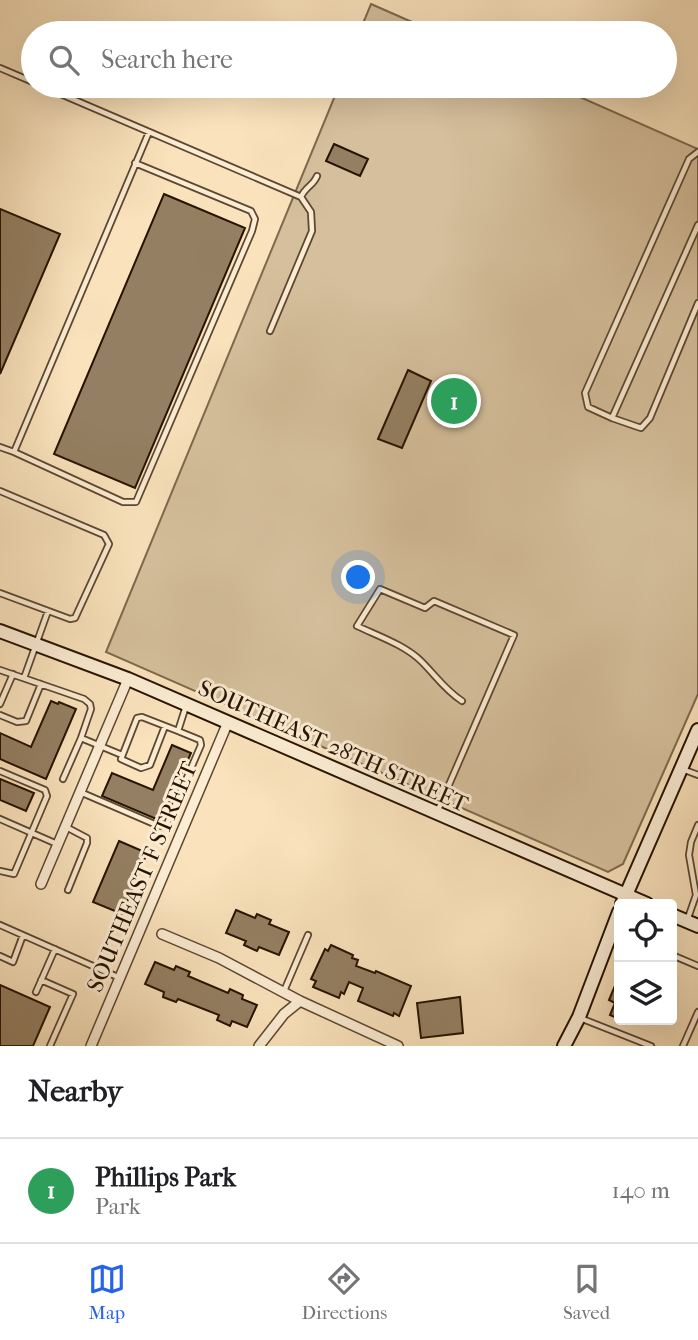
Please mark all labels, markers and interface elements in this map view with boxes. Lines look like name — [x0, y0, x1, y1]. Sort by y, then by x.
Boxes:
search box — [21, 21, 677, 98]
icon: search — [45, 41, 83, 79]
text: Search here — [101, 44, 233, 75]
pin: 1 — [431, 375, 477, 427]
your location — [341, 560, 375, 594]
street label: SOUTHEAST 28TH STREET — [194, 674, 472, 818]
street label: SOUTHEAST F STREET — [81, 757, 203, 996]
map controls — [614, 899, 677, 1025]
button: locate — [614, 899, 677, 962]
button: layers — [614, 962, 677, 1025]
text: Nearby — [28, 1074, 123, 1109]
text: Phillips Park — [95, 1162, 236, 1193]
text: 1 — [47, 1177, 55, 1204]
text: 140 m — [611, 1177, 670, 1204]
text: Park — [95, 1193, 141, 1220]
tab: Map — [88, 1260, 126, 1324]
tab: Directions — [302, 1260, 387, 1324]
tab: Saved — [563, 1260, 610, 1324]

